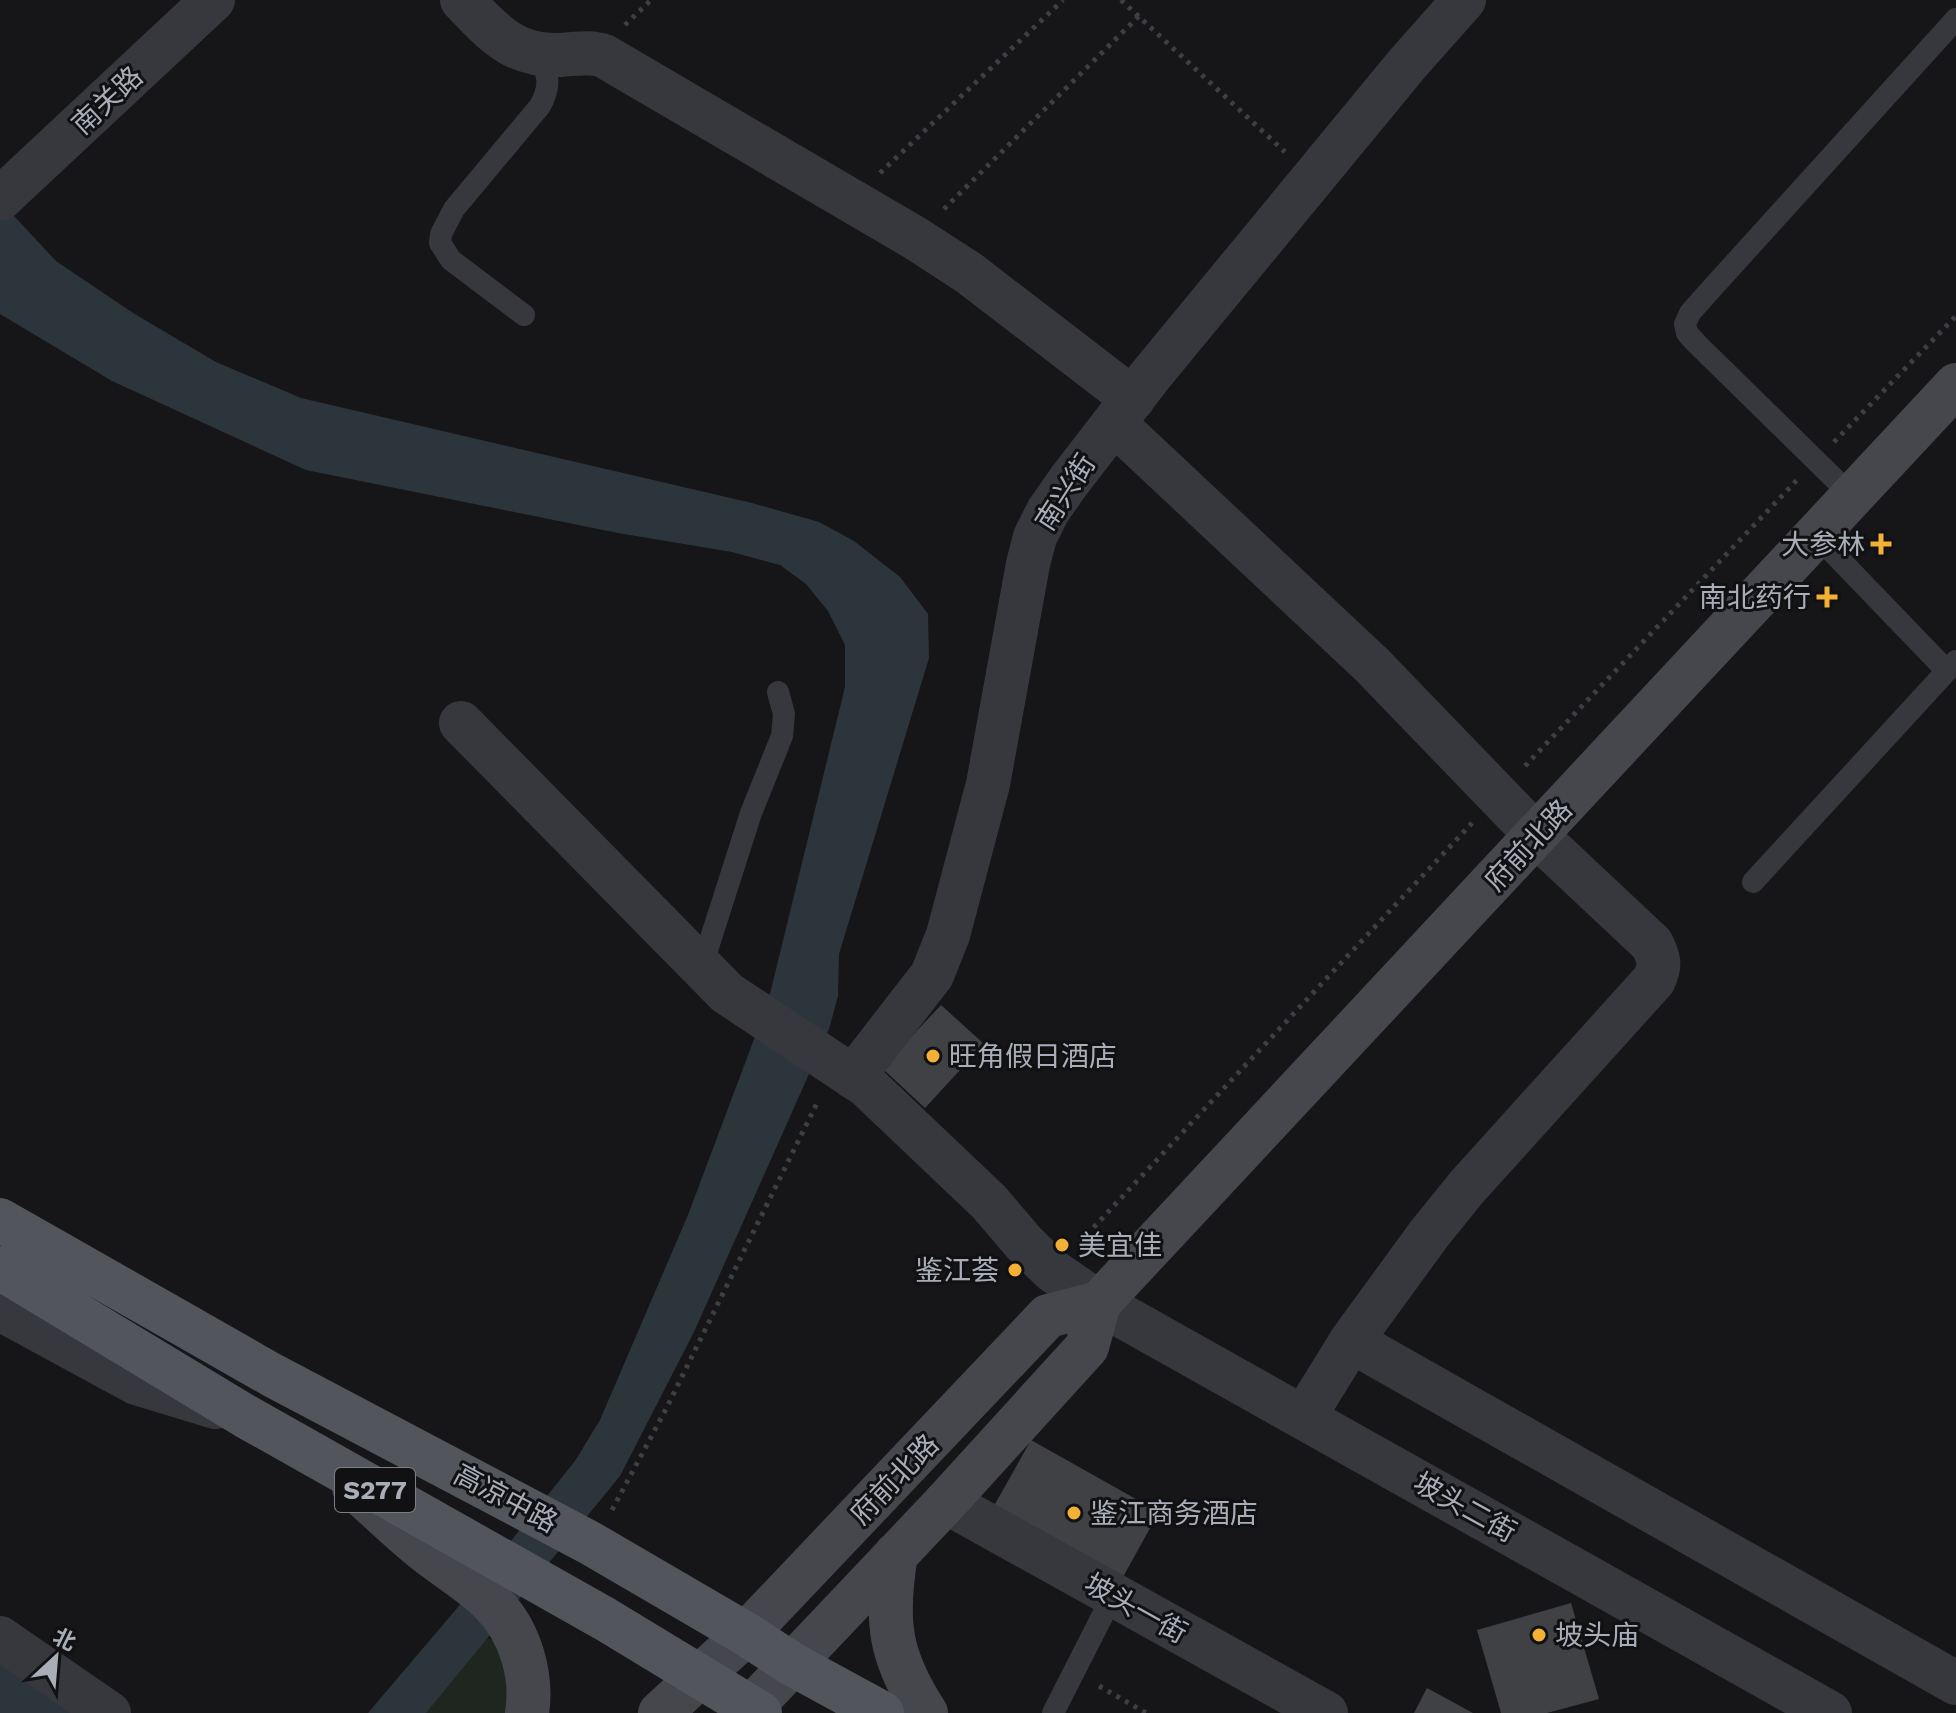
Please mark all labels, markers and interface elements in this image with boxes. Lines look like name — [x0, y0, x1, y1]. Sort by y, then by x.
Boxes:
street label: 南关路 — [65, 60, 149, 141]
street label: 南兴街 — [1029, 448, 1102, 536]
place label: 大参林 — [1781, 528, 1865, 561]
marker: 大参林 — [1872, 535, 1890, 553]
place label: 南北药行 — [1699, 581, 1811, 614]
marker: 南北药行 — [1818, 588, 1836, 606]
street label: 府前北路 — [1478, 793, 1579, 898]
place label: 旺角假日酒店 — [949, 1040, 1117, 1073]
marker: 旺角假日酒店 — [924, 1047, 942, 1065]
place label: 美宜佳 — [1078, 1229, 1162, 1262]
marker: 美宜佳 — [1053, 1236, 1071, 1254]
place label: 鉴江荟 — [915, 1254, 999, 1287]
marker: 鉴江荟 — [1006, 1261, 1024, 1279]
street label: 府前北路 — [844, 1428, 945, 1531]
street label: 高凉中路 — [449, 1458, 563, 1539]
street label: 坡头二街 — [1408, 1466, 1522, 1549]
road number: S277 — [335, 1468, 415, 1512]
place label: 鉴江商务酒店 — [1090, 1497, 1258, 1530]
marker: 鉴江商务酒店 — [1065, 1504, 1083, 1522]
street label: 坡头一街 — [1079, 1567, 1193, 1650]
north arrow — [16, 1617, 96, 1697]
place label: 坡头庙 — [1555, 1619, 1639, 1652]
text: 北 — [49, 1623, 80, 1656]
marker: 坡头庙 — [1530, 1626, 1548, 1644]

